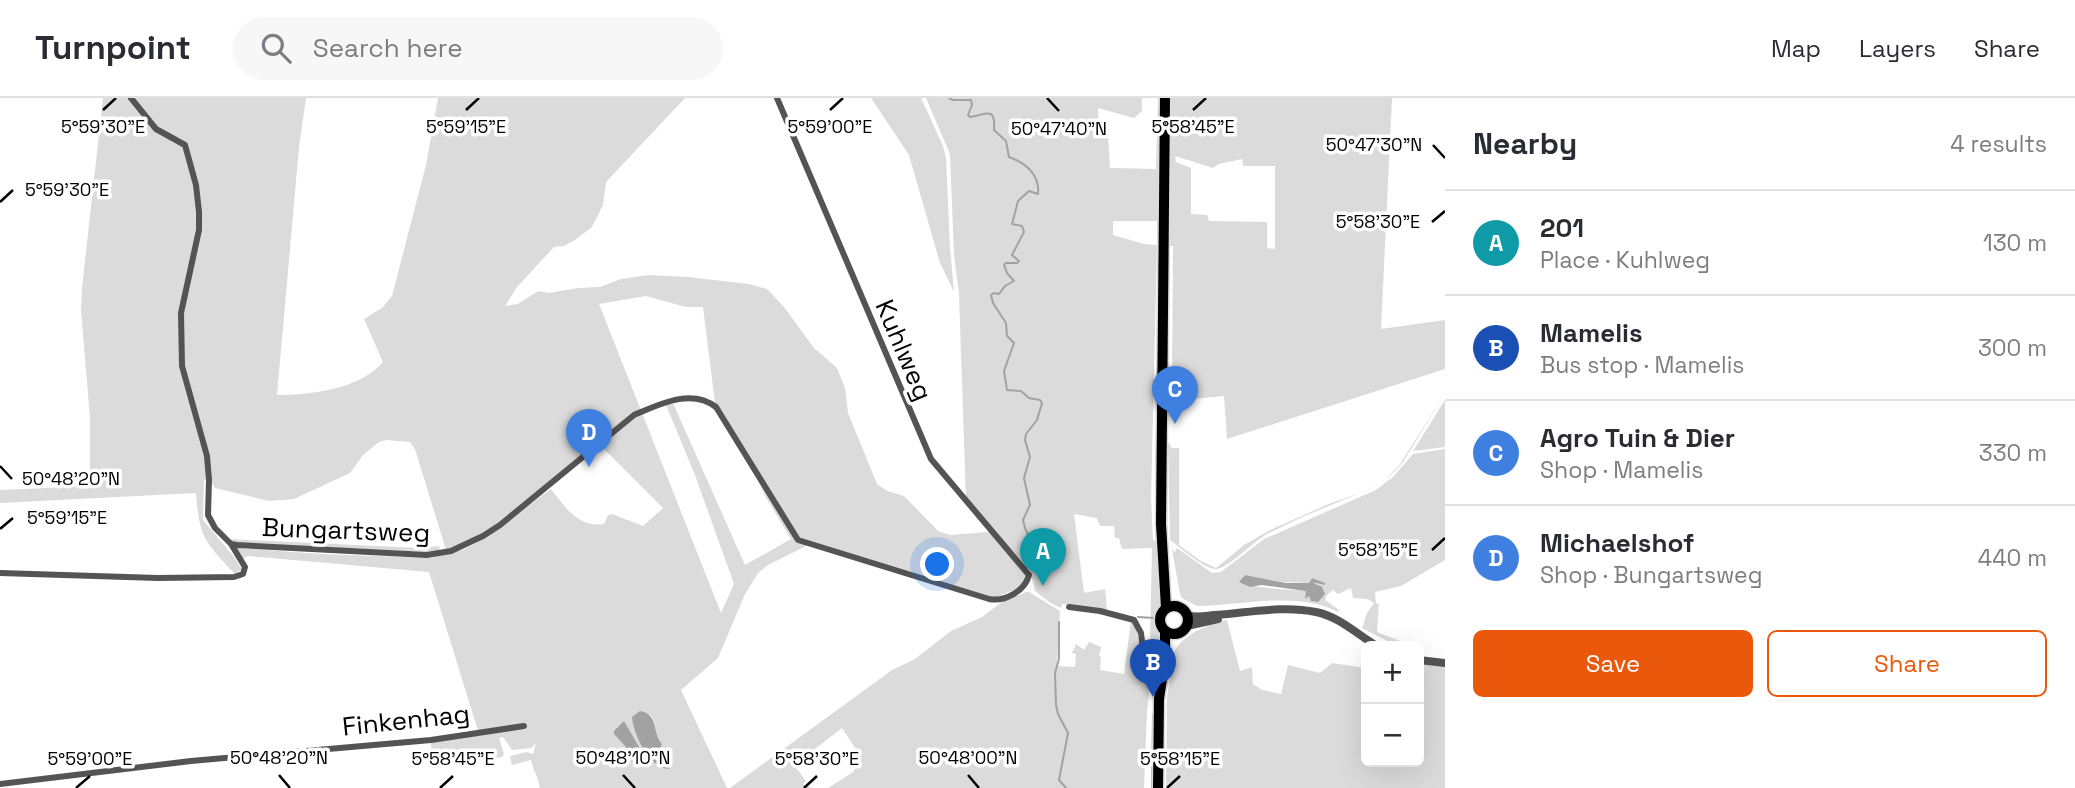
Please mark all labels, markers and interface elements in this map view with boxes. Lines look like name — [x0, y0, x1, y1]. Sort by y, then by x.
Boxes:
search box — [233, 17, 723, 80]
text: Turnpoint — [35, 27, 191, 69]
icon: search — [257, 29, 295, 67]
text: Search here — [313, 31, 463, 65]
text: Map — [1771, 33, 1821, 64]
text: Layers — [1859, 33, 1936, 64]
text: Share — [1974, 33, 2040, 64]
text: 5°59'30"E — [61, 115, 145, 138]
text: 5°59'15"E — [426, 115, 506, 138]
text: 5°59'00"E — [788, 115, 872, 138]
text: 5°58'45"E — [1151, 115, 1235, 138]
text: 50°47'40"N — [1011, 117, 1107, 140]
text: Nearby — [1473, 124, 1577, 163]
text: 4 results — [1950, 129, 2047, 159]
text: 50°47'30"N — [1326, 133, 1422, 156]
text: 5°59'30"E — [25, 178, 109, 201]
text: 5°58'30"E — [1336, 210, 1420, 233]
text: 201 — [1540, 211, 1584, 245]
text: A — [1489, 228, 1503, 258]
text: 130 m — [1983, 228, 2047, 258]
text: Place · Kuhlweg — [1540, 245, 1710, 275]
street label: Kuhlweg — [868, 294, 940, 406]
text: Mamelis — [1540, 316, 1643, 350]
text: B — [1488, 333, 1504, 363]
text: 300 m — [1978, 333, 2047, 363]
text: Bus stop · Mamelis — [1540, 350, 1744, 380]
pin: C — [1152, 366, 1198, 424]
pin: D — [566, 409, 612, 467]
text: Agro Tuin & Dier — [1540, 421, 1735, 455]
text: C — [1489, 438, 1503, 468]
text: 330 m — [1979, 438, 2047, 468]
text: Shop · Mamelis — [1540, 455, 1703, 485]
text: 50°48'20"N — [22, 467, 120, 490]
text: 5°59'15"E — [27, 506, 107, 529]
street label: Bungartsweg — [261, 510, 431, 550]
text: Michaelshof — [1540, 526, 1694, 560]
pin: A — [1020, 528, 1066, 586]
text: 5°58'15"E — [1338, 538, 1418, 561]
text: D — [1488, 543, 1504, 573]
text: 440 m — [1978, 543, 2047, 573]
your location — [920, 547, 954, 581]
text: Shop · Bungartsweg — [1540, 560, 1762, 590]
button: Save — [1473, 630, 1753, 697]
button: Share — [1767, 630, 2047, 697]
pin: B — [1130, 639, 1176, 697]
map controls — [1361, 641, 1424, 767]
button: + — [1361, 641, 1424, 704]
street label: Finkenhag — [340, 696, 472, 744]
button: − — [1361, 704, 1424, 767]
text: 50°48'20"N — [230, 746, 328, 769]
text: 50°48'10"N — [576, 746, 670, 769]
text: 50°48'00"N — [919, 746, 1017, 769]
text: 5°59'00"E — [48, 747, 132, 770]
text: 5°58'45"E — [411, 747, 495, 770]
text: 5°58'30"E — [775, 747, 859, 770]
text: 5°58'15"E — [1140, 747, 1220, 770]

